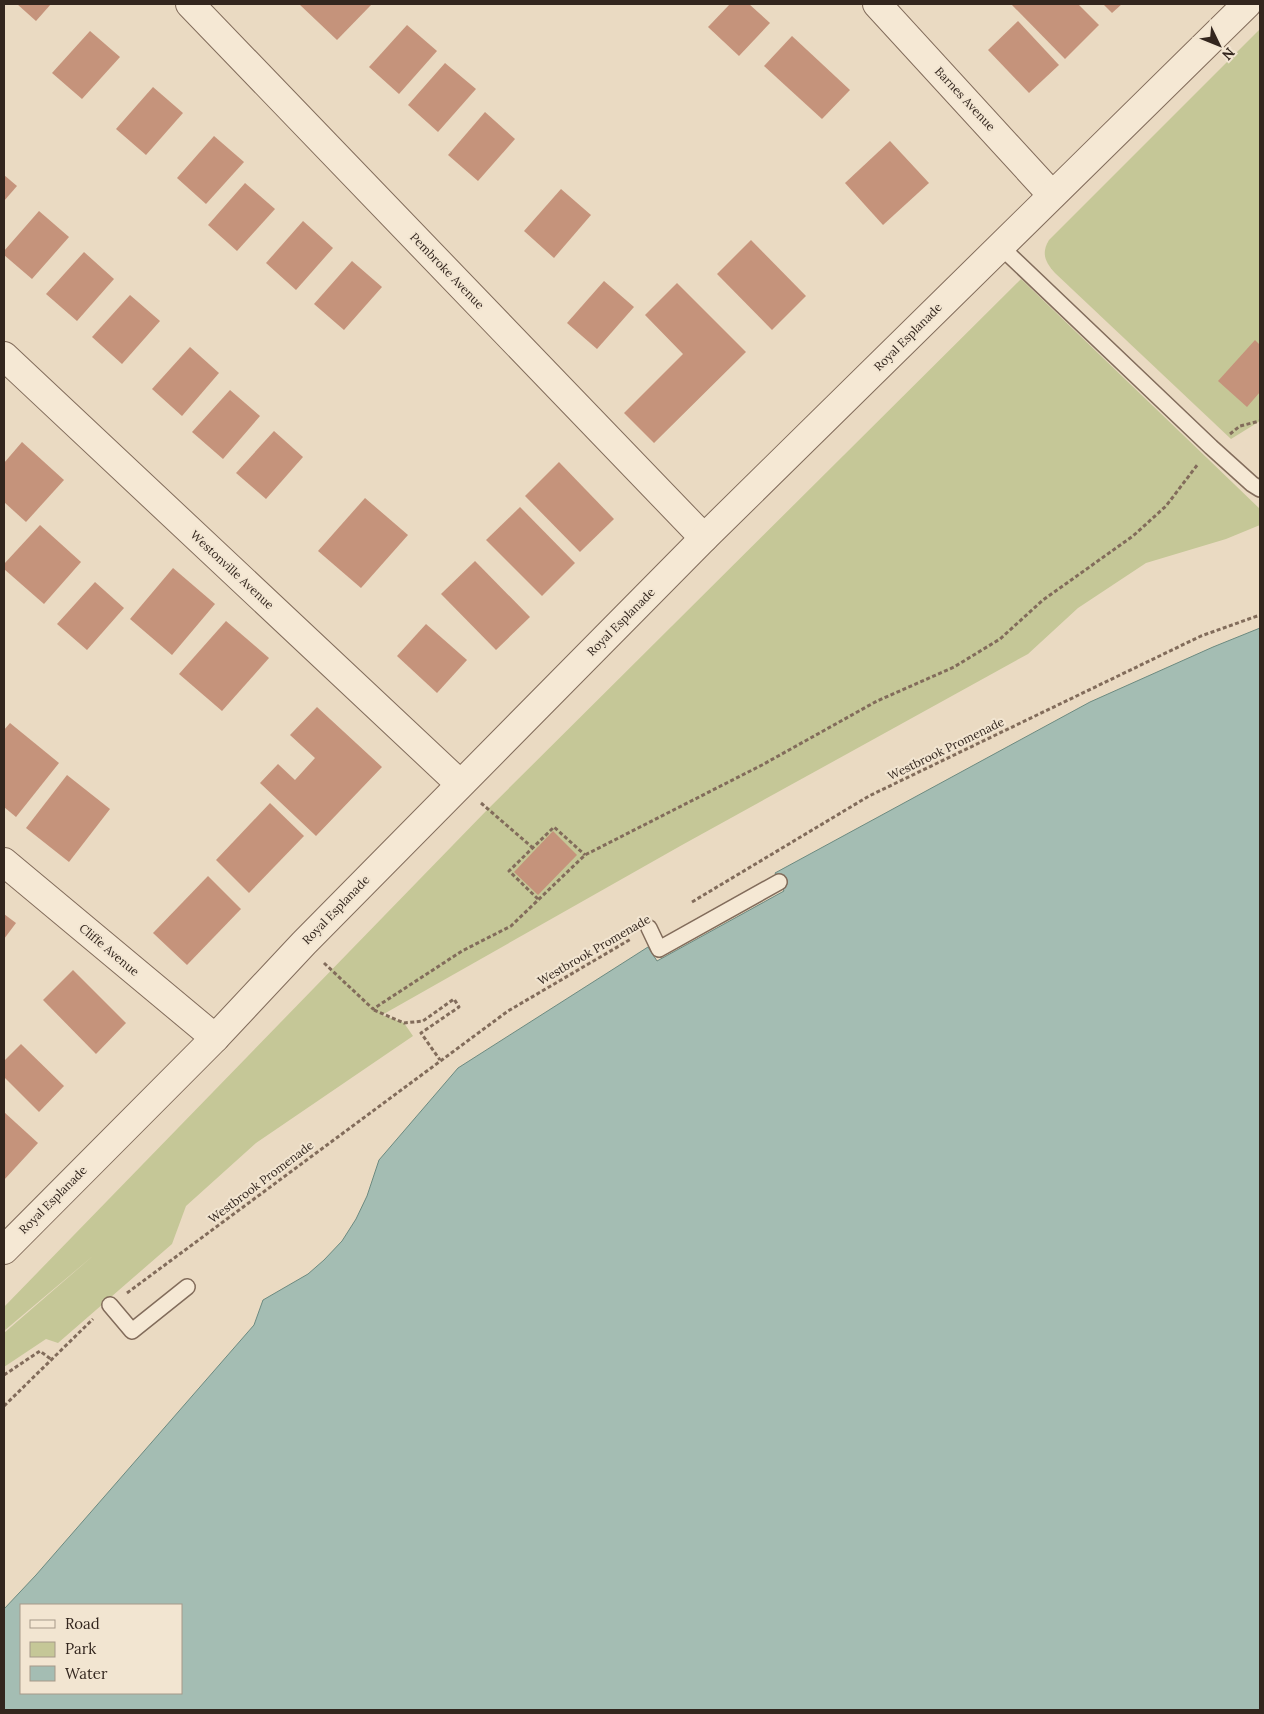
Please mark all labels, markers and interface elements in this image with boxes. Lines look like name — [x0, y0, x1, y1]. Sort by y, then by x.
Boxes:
north arrow — [1194, 20, 1244, 70]
text: N — [1218, 44, 1239, 64]
street label: Barnes Avenue — [932, 64, 999, 134]
street label: Pembroke Avenue — [407, 229, 488, 312]
street label: Royal Esplanade — [870, 299, 945, 374]
street label: Westonville Avenue — [187, 527, 278, 613]
street label: Royal Esplanade — [583, 584, 658, 659]
street label: Westbrook Promenade — [885, 714, 1007, 783]
street label: Royal Esplanade — [299, 872, 373, 947]
street label: Westbrook Promenade — [535, 911, 653, 988]
street label: Cliffe Avenue — [76, 920, 143, 979]
street label: Westbrook Promenade — [205, 1137, 317, 1226]
street label: Royal Esplanade — [15, 1162, 90, 1237]
legend — [20, 1604, 182, 1694]
text: Road — [65, 1614, 100, 1633]
text: Park — [65, 1639, 96, 1658]
text: Water — [65, 1664, 108, 1683]

